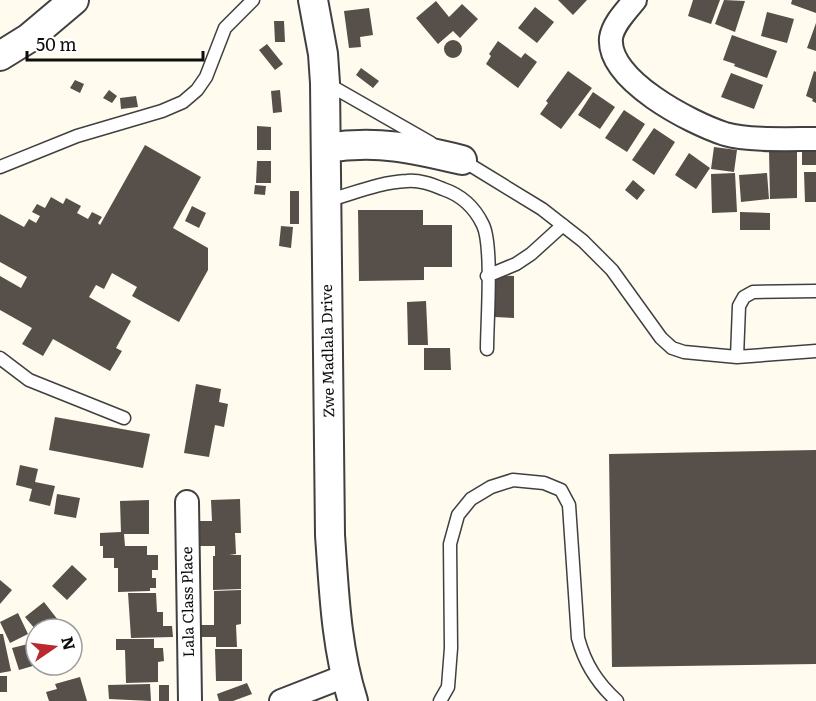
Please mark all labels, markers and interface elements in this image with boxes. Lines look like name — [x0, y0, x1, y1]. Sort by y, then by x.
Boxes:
scale bar — [27, 24, 202, 62]
text: 50 m — [36, 30, 77, 57]
street label: Zwe Madlala Drive — [314, 284, 339, 418]
street label: Lala Class Place — [174, 546, 199, 658]
north arrow — [24, 617, 84, 677]
text: N — [56, 634, 83, 653]

